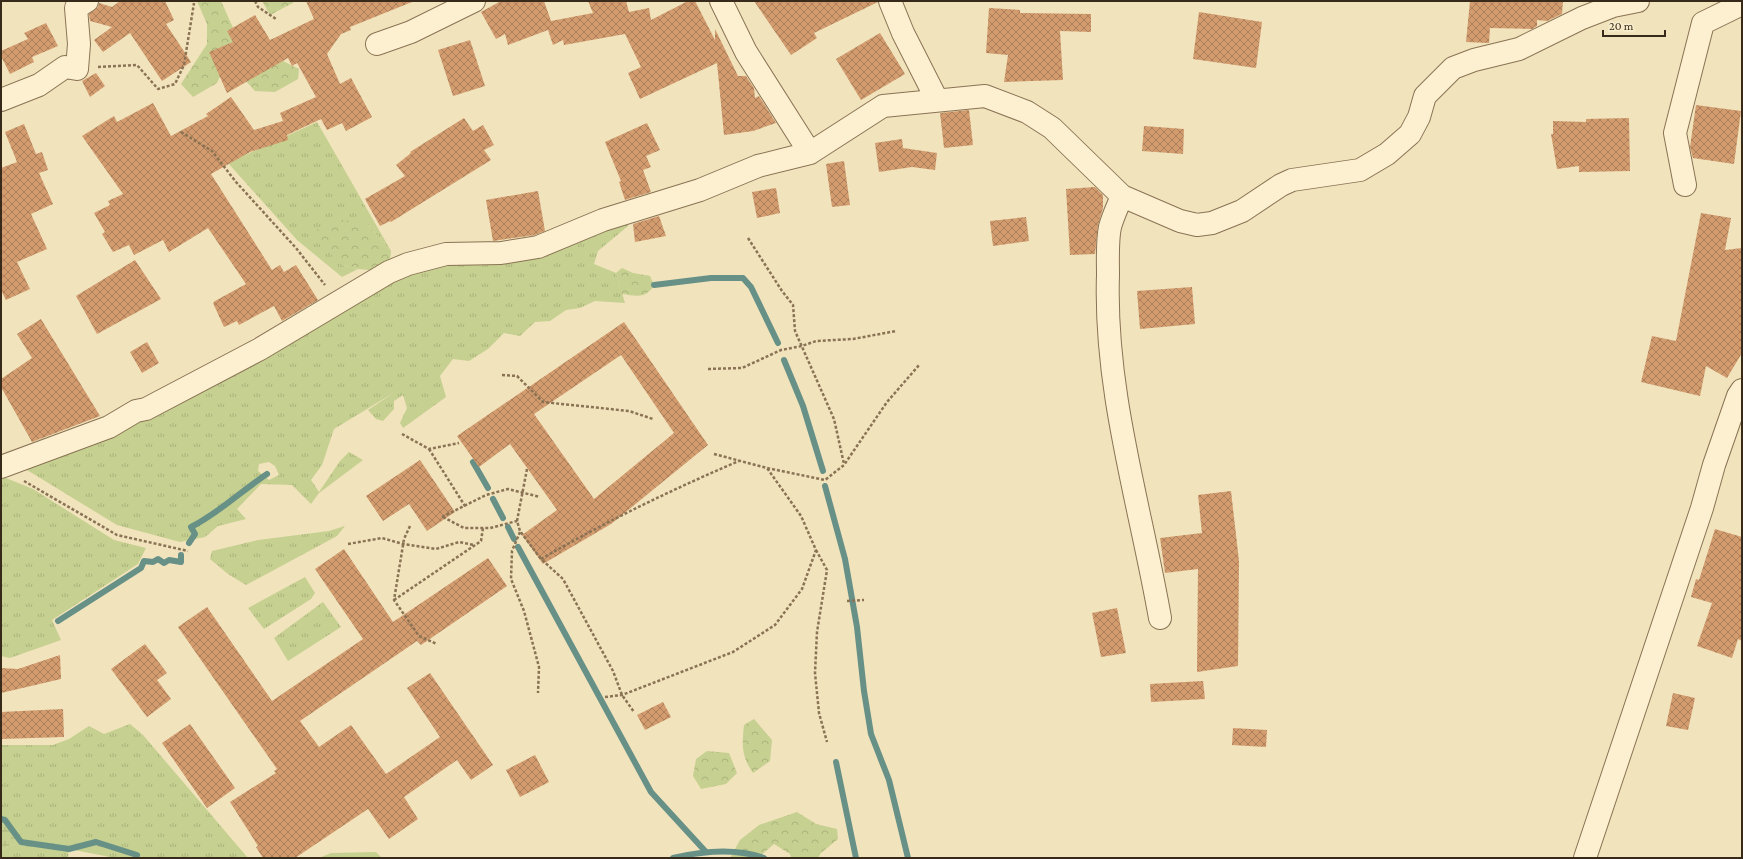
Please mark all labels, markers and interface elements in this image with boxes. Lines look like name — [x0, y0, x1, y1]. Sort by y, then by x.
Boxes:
scale bar — [1603, 12, 1665, 38]
text: 20 m — [1609, 19, 1634, 33]

